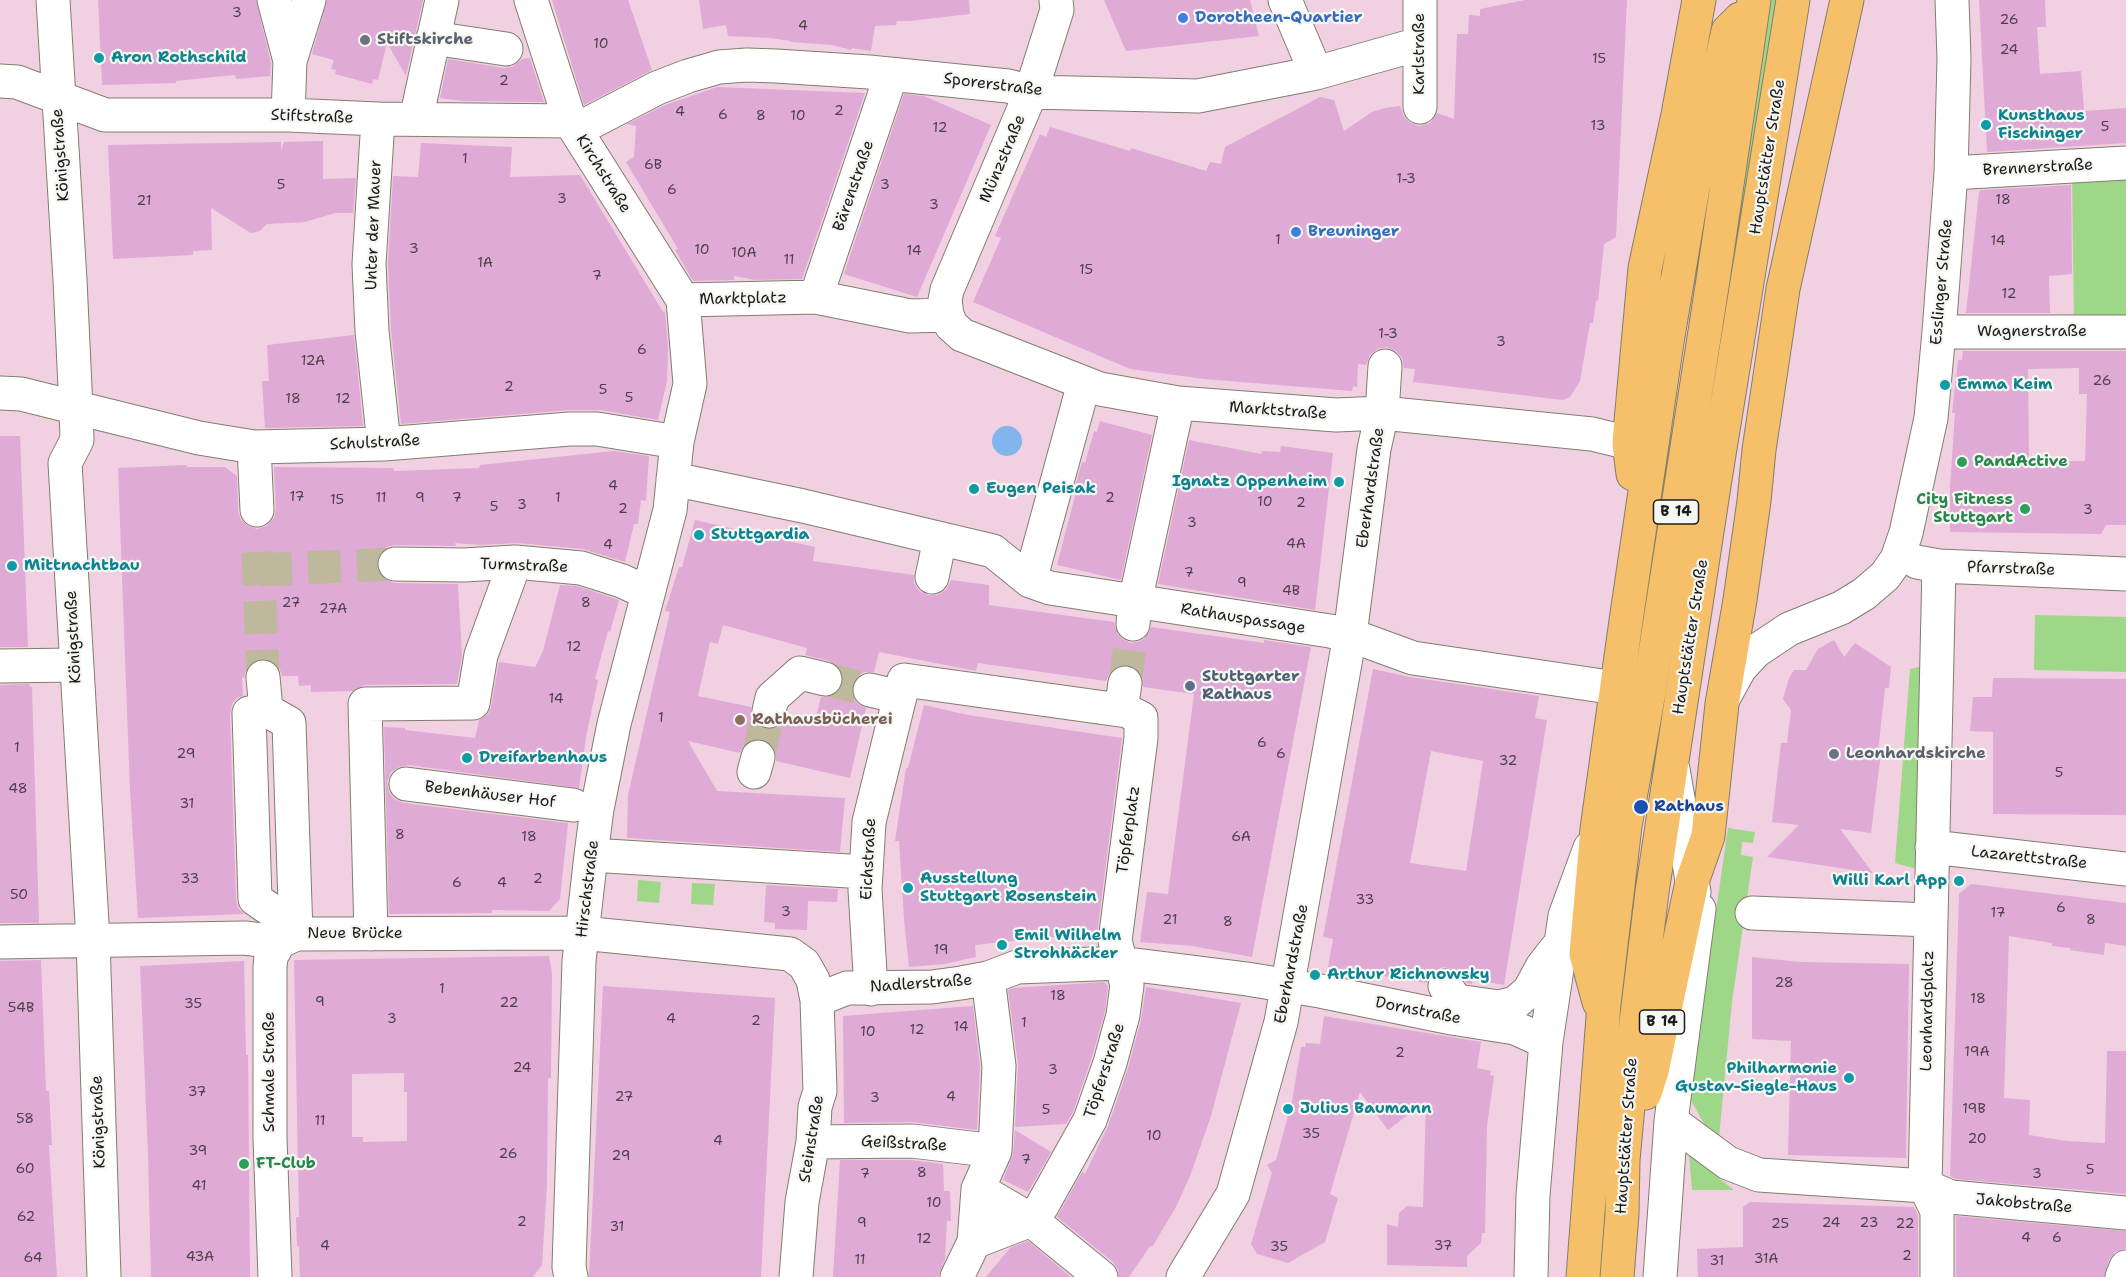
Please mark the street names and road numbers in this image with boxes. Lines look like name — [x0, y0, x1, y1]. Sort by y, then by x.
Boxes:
street label: Karlstraße — [1410, 13, 1430, 95]
street label: Sporerstraße — [942, 69, 1044, 101]
street label: Hauptstätter Straße — [1746, 78, 1790, 236]
street label: Stiftstraße — [270, 106, 354, 128]
street label: Königstraße — [48, 108, 74, 202]
street label: Münzstraße — [976, 112, 1030, 206]
street label: Kirchstraße — [571, 131, 635, 217]
street label: Bärenstraße — [829, 138, 879, 234]
street label: Brennerstraße — [1982, 156, 2094, 180]
street label: Unter der Mauer — [362, 159, 386, 291]
street label: Esslinger Straße — [1927, 218, 1957, 346]
street label: Marktplatz — [699, 289, 787, 309]
street label: Wagnerstraße — [1977, 322, 2087, 342]
street label: Marktstraße — [1228, 398, 1328, 424]
street label: Eberhardstraße — [1353, 426, 1389, 550]
street label: Schulstraße — [329, 431, 421, 455]
road number: B 14 — [1654, 500, 1698, 524]
street label: Turmstraße — [480, 555, 568, 577]
street label: Hauptstätter Straße — [1669, 558, 1713, 716]
street label: Pfarrstraße — [1966, 558, 2056, 580]
street label: Königstraße — [62, 590, 86, 684]
street label: Rathauspassage — [1179, 600, 1307, 638]
street label: Bebenhäuser Hof — [424, 777, 556, 813]
street label: Töpferplatz — [1113, 785, 1145, 875]
street label: Eichstraße — [857, 818, 881, 900]
street label: Hirschstraße — [572, 839, 604, 939]
street label: Lazarettstraße — [1970, 842, 2088, 874]
street label: Eberhardstraße — [1271, 902, 1313, 1026]
street label: Neue Brücke — [307, 924, 403, 944]
street label: Leonhardsplatz — [1917, 950, 1939, 1072]
street label: Nadlerstraße — [869, 971, 973, 997]
street label: Dornstraße — [1373, 993, 1463, 1029]
road number: B 14 — [1640, 1010, 1684, 1034]
street label: Schmale Straße — [260, 1012, 280, 1132]
street label: Töpferstraße — [1081, 1021, 1129, 1121]
street label: Hauptstätter Straße — [1612, 1057, 1642, 1215]
street label: Königstraße — [88, 1075, 110, 1169]
street label: Steinstraße — [796, 1094, 828, 1184]
street label: Geißstraße — [860, 1132, 948, 1156]
street label: Jakobstraße — [1975, 1190, 2073, 1218]

